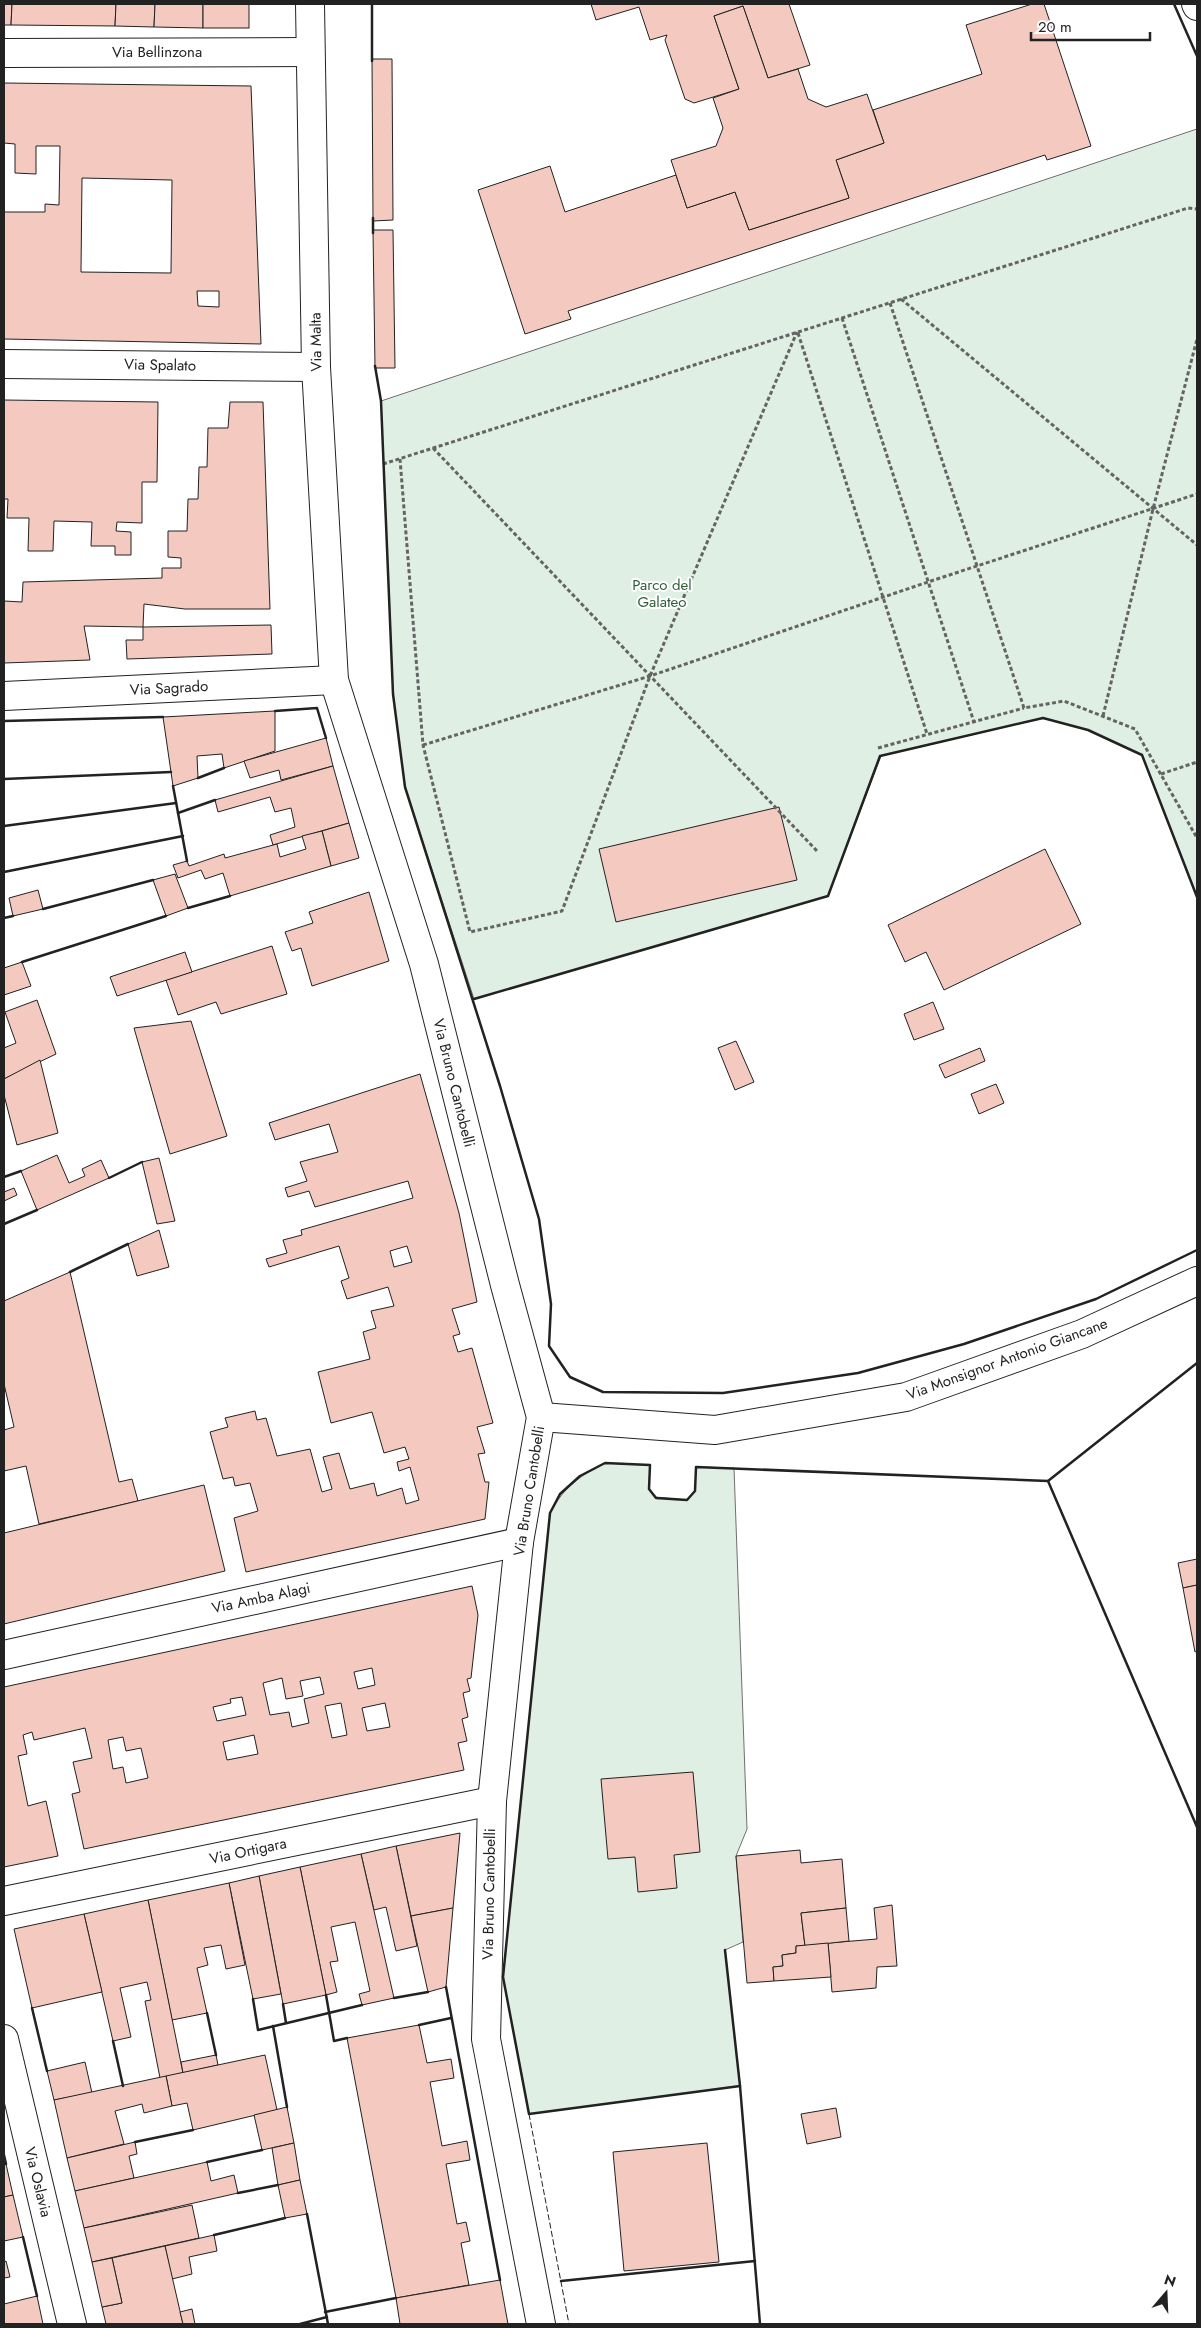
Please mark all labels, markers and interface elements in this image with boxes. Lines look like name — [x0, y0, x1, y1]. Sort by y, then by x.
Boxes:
scale bar — [1031, 10, 1150, 42]
text: 20 m — [1038, 16, 1072, 38]
street label: Via Bellinzona — [112, 41, 202, 63]
street label: Via Malta — [304, 312, 328, 372]
street label: Via Spalato — [124, 353, 196, 377]
park label: Parco del Galateo — [632, 574, 692, 613]
street label: Via Sagrado — [129, 675, 209, 701]
street label: Via Bruno Cantobelli — [427, 1016, 481, 1150]
street label: Via Monsignor Antonio Giancane — [903, 1312, 1111, 1406]
street label: Via Bruno Cantobelli — [508, 1424, 550, 1558]
street label: Via Amba Alagi — [210, 1577, 312, 1619]
street label: Via Bruno Cantobelli — [477, 1828, 501, 1960]
street label: Via Ortigara — [207, 1832, 289, 1870]
street label: Via Oslavia — [19, 2145, 57, 2219]
north arrow — [1141, 2268, 1191, 2318]
text: N — [1162, 2269, 1179, 2292]

